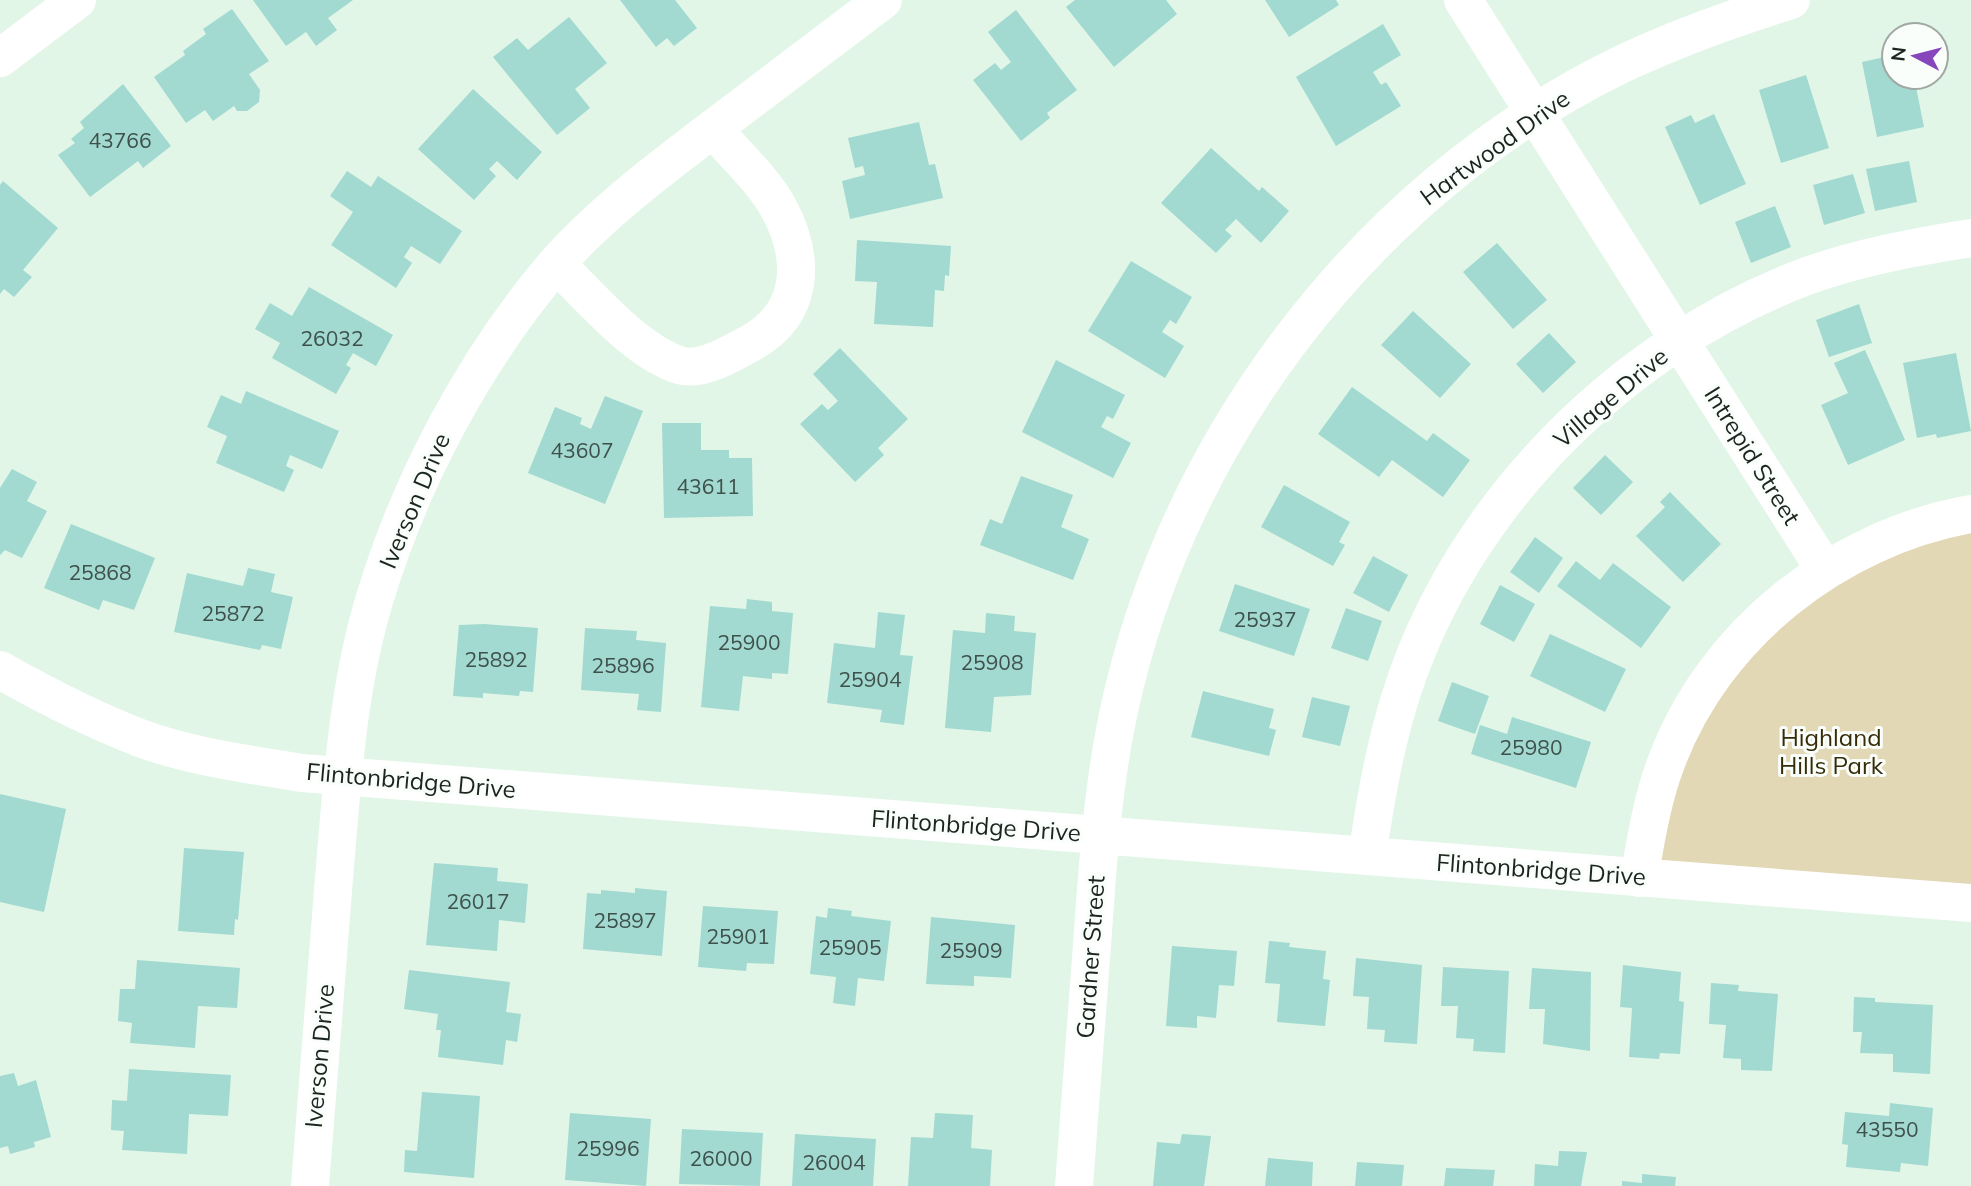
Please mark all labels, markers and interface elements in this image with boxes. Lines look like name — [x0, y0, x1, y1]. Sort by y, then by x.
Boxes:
north arrow — [1880, 21, 1950, 91]
text: N — [1885, 45, 1911, 63]
street label: Hartwood Drive — [1414, 83, 1575, 211]
house number: 43766 — [89, 127, 152, 153]
house number: 26032 — [301, 325, 364, 351]
street label: Village Drive — [1547, 341, 1674, 454]
street label: Intrepid Street — [1698, 381, 1807, 530]
street label: Iverson Drive — [372, 428, 456, 573]
house number: 43607 — [551, 437, 614, 463]
house number: 43611 — [677, 473, 740, 499]
house number: 25868 — [69, 559, 132, 585]
house number: 25872 — [202, 600, 265, 626]
house number: 25937 — [1234, 606, 1297, 632]
house number: 25900 — [718, 629, 781, 655]
house number: 25892 — [465, 646, 528, 672]
house number: 25908 — [961, 649, 1024, 675]
house number: 25896 — [592, 652, 655, 678]
house number: 25904 — [839, 666, 902, 692]
park label: Highland Hills Park — [1779, 722, 1884, 780]
house number: 25980 — [1500, 734, 1563, 760]
street label: Flintonbridge Drive — [305, 756, 517, 804]
street label: Flintonbridge Drive — [870, 803, 1082, 847]
street label: Flintonbridge Drive — [1435, 847, 1647, 891]
street label: Gardner Street — [1069, 874, 1111, 1039]
house number: 26017 — [447, 888, 510, 914]
house number: 25897 — [594, 907, 657, 933]
house number: 25901 — [707, 923, 770, 949]
house number: 25905 — [819, 934, 882, 960]
house number: 25909 — [940, 937, 1003, 963]
street label: Iverson Drive — [298, 983, 340, 1129]
house number: 43550 — [1856, 1116, 1919, 1142]
house number: 25996 — [577, 1135, 640, 1161]
house number: 26000 — [690, 1145, 753, 1171]
house number: 26004 — [803, 1149, 866, 1175]

